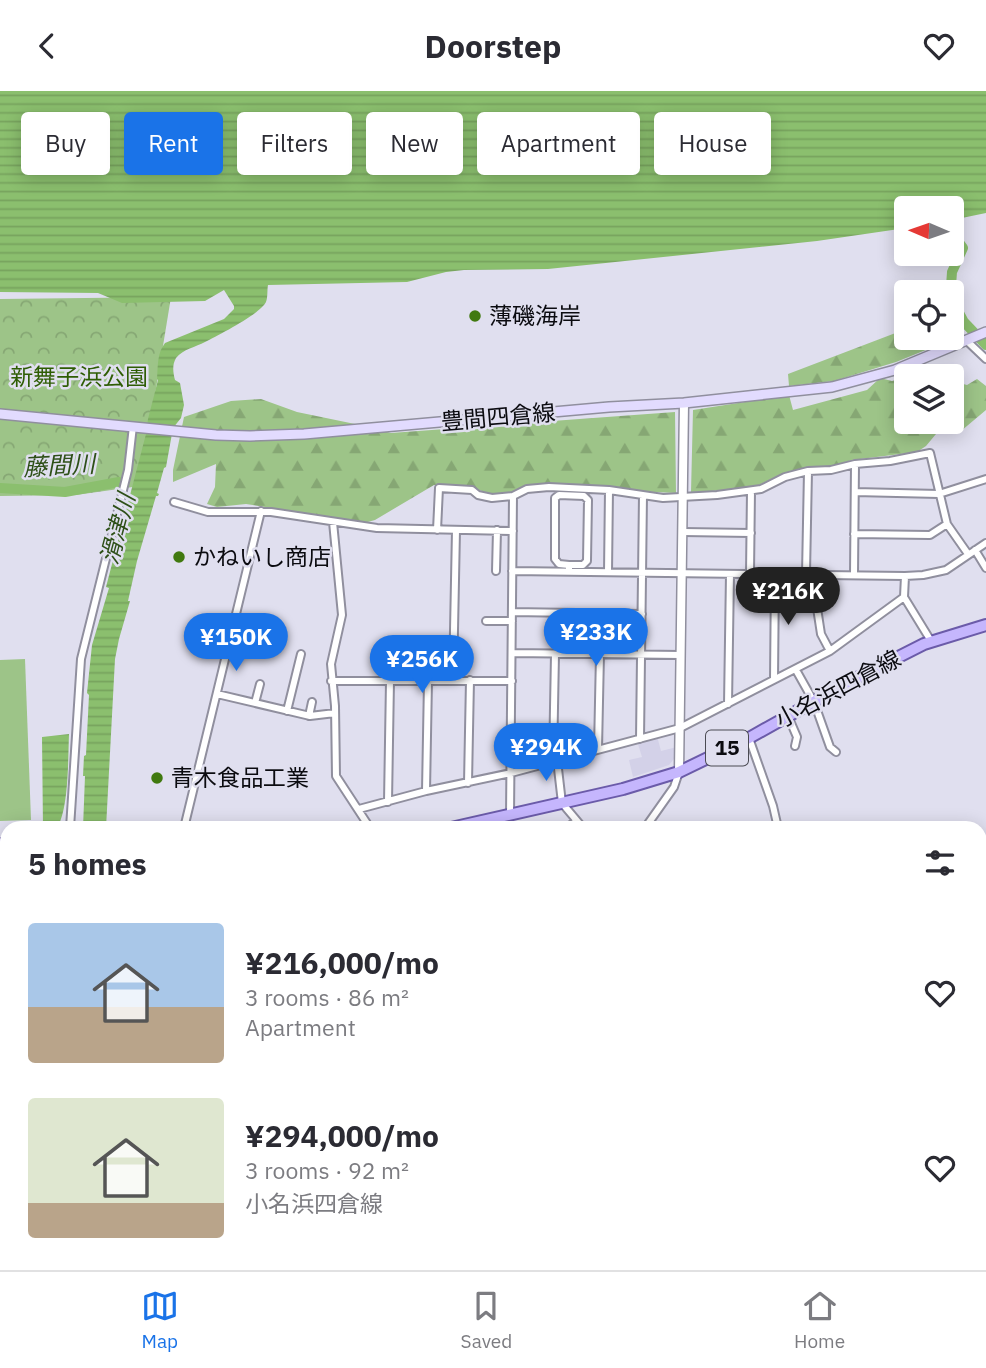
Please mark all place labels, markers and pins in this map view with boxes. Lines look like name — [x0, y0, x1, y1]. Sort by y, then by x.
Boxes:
place label: 薄磯海岸 — [489, 300, 581, 330]
marker: 薄磯海岸 — [467, 308, 483, 324]
place label: かねいし商店 — [193, 541, 331, 571]
marker: かねいし商店 — [171, 549, 187, 565]
pin: ¥216K — [739, 567, 837, 627]
pin: ¥233K — [547, 609, 645, 668]
pin: ¥150K — [187, 613, 285, 673]
pin: ¥256K — [373, 635, 471, 695]
pin: ¥294K — [497, 723, 595, 783]
place label: 青木食品工業 — [171, 762, 309, 792]
marker: 青木食品工業 — [149, 770, 165, 786]

